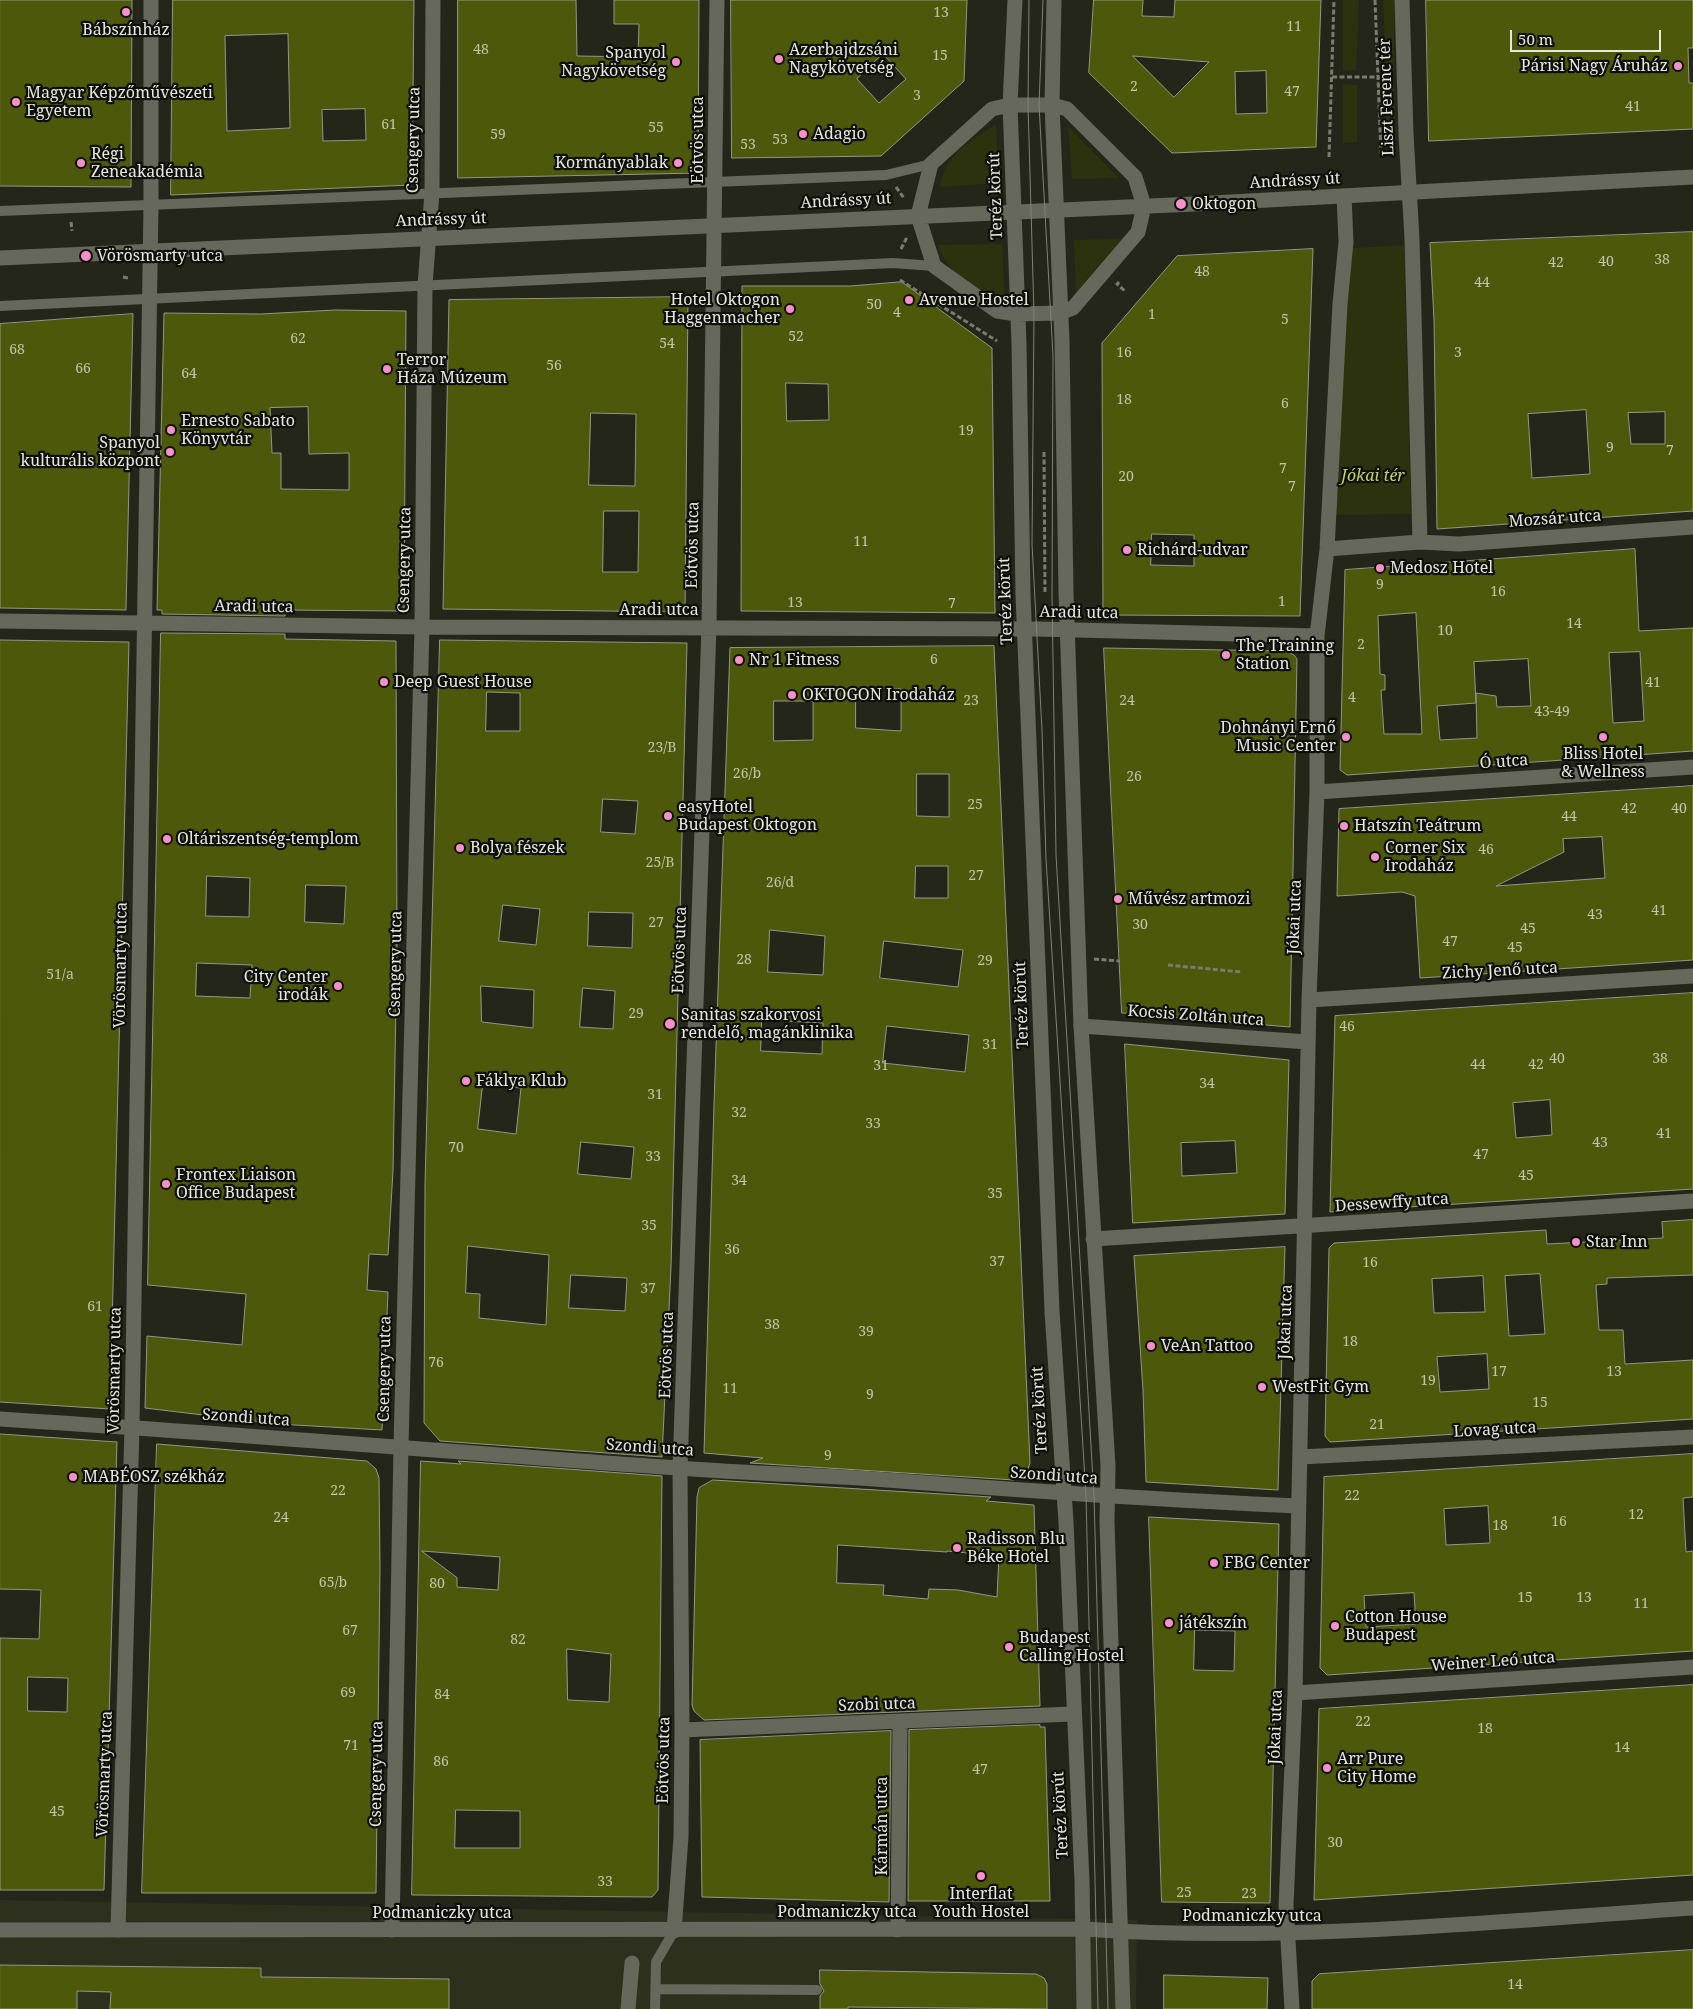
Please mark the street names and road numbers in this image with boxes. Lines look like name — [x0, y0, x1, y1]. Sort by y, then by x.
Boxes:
street label: Liszt Ferenc tér — [1375, 38, 1399, 156]
street label: Csengery utca — [403, 87, 425, 193]
street label: Eötvös utca — [688, 96, 708, 184]
street label: Teréz körút — [985, 152, 1007, 240]
street label: Andrássy út — [1249, 169, 1341, 193]
street label: Andrássy út — [800, 189, 892, 213]
street label: Andrássy út — [395, 209, 487, 231]
street label: Eötvös utca — [683, 501, 703, 589]
street label: Mozsár utca — [1508, 506, 1602, 532]
street label: Csengery utca — [394, 507, 416, 613]
street label: Teréz körút — [995, 557, 1017, 645]
street label: Aradi utca — [214, 597, 294, 617]
street label: Aradi utca — [619, 600, 699, 620]
street label: Aradi utca — [1039, 603, 1119, 623]
street label: Ó utca — [1479, 751, 1529, 773]
street label: Jókai utca — [1284, 879, 1306, 955]
street label: Vörösmarty utca — [110, 902, 132, 1028]
street label: Eötvös utca — [669, 906, 691, 994]
street label: Csengery utca — [385, 911, 407, 1017]
street label: Zichy Jenő utca — [1441, 958, 1559, 984]
street label: Teréz körút — [1011, 961, 1033, 1049]
street label: Kocsis Zoltán utca — [1127, 1002, 1265, 1030]
street label: Dessewffy utca — [1334, 1189, 1450, 1217]
street label: Jókai utca — [1275, 1284, 1297, 1360]
street label: Vörösmarty utca — [104, 1307, 126, 1433]
street label: Eötvös utca — [656, 1311, 678, 1399]
street label: Csengery utca — [374, 1316, 396, 1422]
street label: Teréz körút — [1028, 1366, 1052, 1454]
street label: Szondi utca — [201, 1405, 291, 1431]
street label: Lovag utca — [1453, 1418, 1537, 1442]
street label: Szondi utca — [605, 1435, 695, 1461]
street label: Szondi utca — [1009, 1463, 1099, 1489]
street label: Weiner Leó utca — [1430, 1648, 1556, 1676]
street label: Jókai utca — [1265, 1689, 1287, 1765]
street label: Szobi utca — [838, 1694, 916, 1716]
street label: Vörösmarty utca — [93, 1711, 117, 1837]
street label: Eötvös utca — [654, 1716, 674, 1804]
street label: Csengery utca — [366, 1721, 388, 1827]
street label: Teréz körút — [1049, 1771, 1073, 1859]
street label: Kármán utca — [872, 1776, 892, 1876]
street label: Podmaniczky utca — [777, 1902, 917, 1922]
street label: Podmaniczky utca — [372, 1903, 512, 1923]
street label: Podmaniczky utca — [1182, 1906, 1322, 1926]

